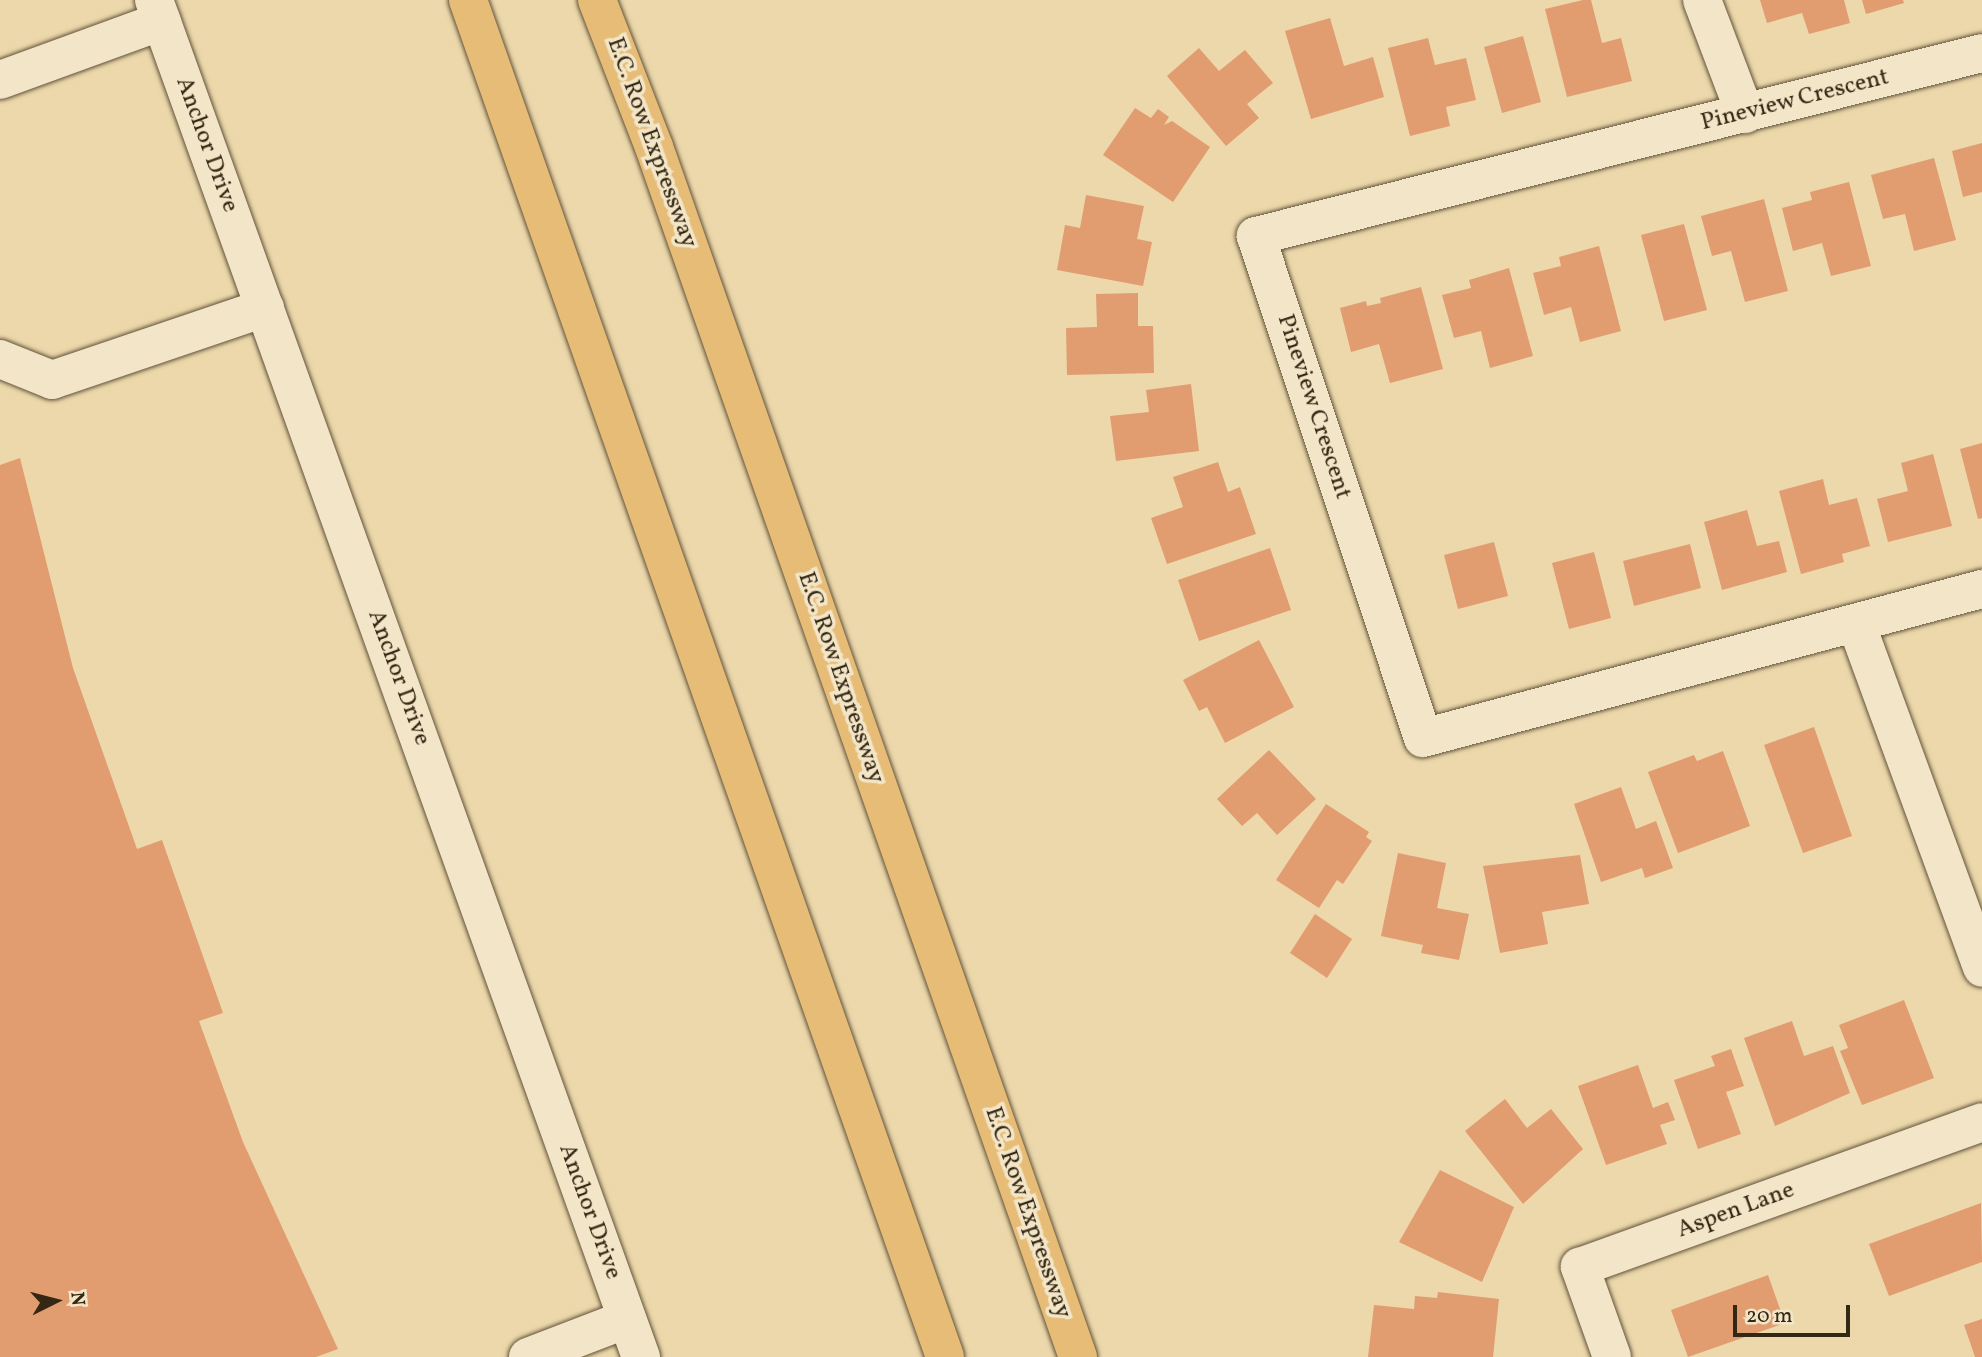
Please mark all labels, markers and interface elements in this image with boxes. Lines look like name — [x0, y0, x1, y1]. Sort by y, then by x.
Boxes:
street label: E.C. Row Expressway — [599, 34, 703, 252]
street label: Pineview Crescent — [1698, 64, 1892, 138]
street label: Anchor Drive — [168, 73, 244, 217]
street label: Pineview Crescent — [1269, 311, 1357, 503]
street label: E.C. Row Expressway — [790, 568, 890, 788]
street label: Anchor Drive — [360, 606, 436, 750]
street label: E.C. Row Expressway — [977, 1103, 1077, 1323]
street label: Anchor Drive — [551, 1140, 627, 1284]
street label: Aspen Lane — [1674, 1177, 1798, 1245]
north arrow — [21, 1266, 91, 1336]
scale bar — [1737, 1290, 1854, 1334]
text: N — [63, 1291, 91, 1307]
text: 20 m — [1746, 1302, 1792, 1331]

